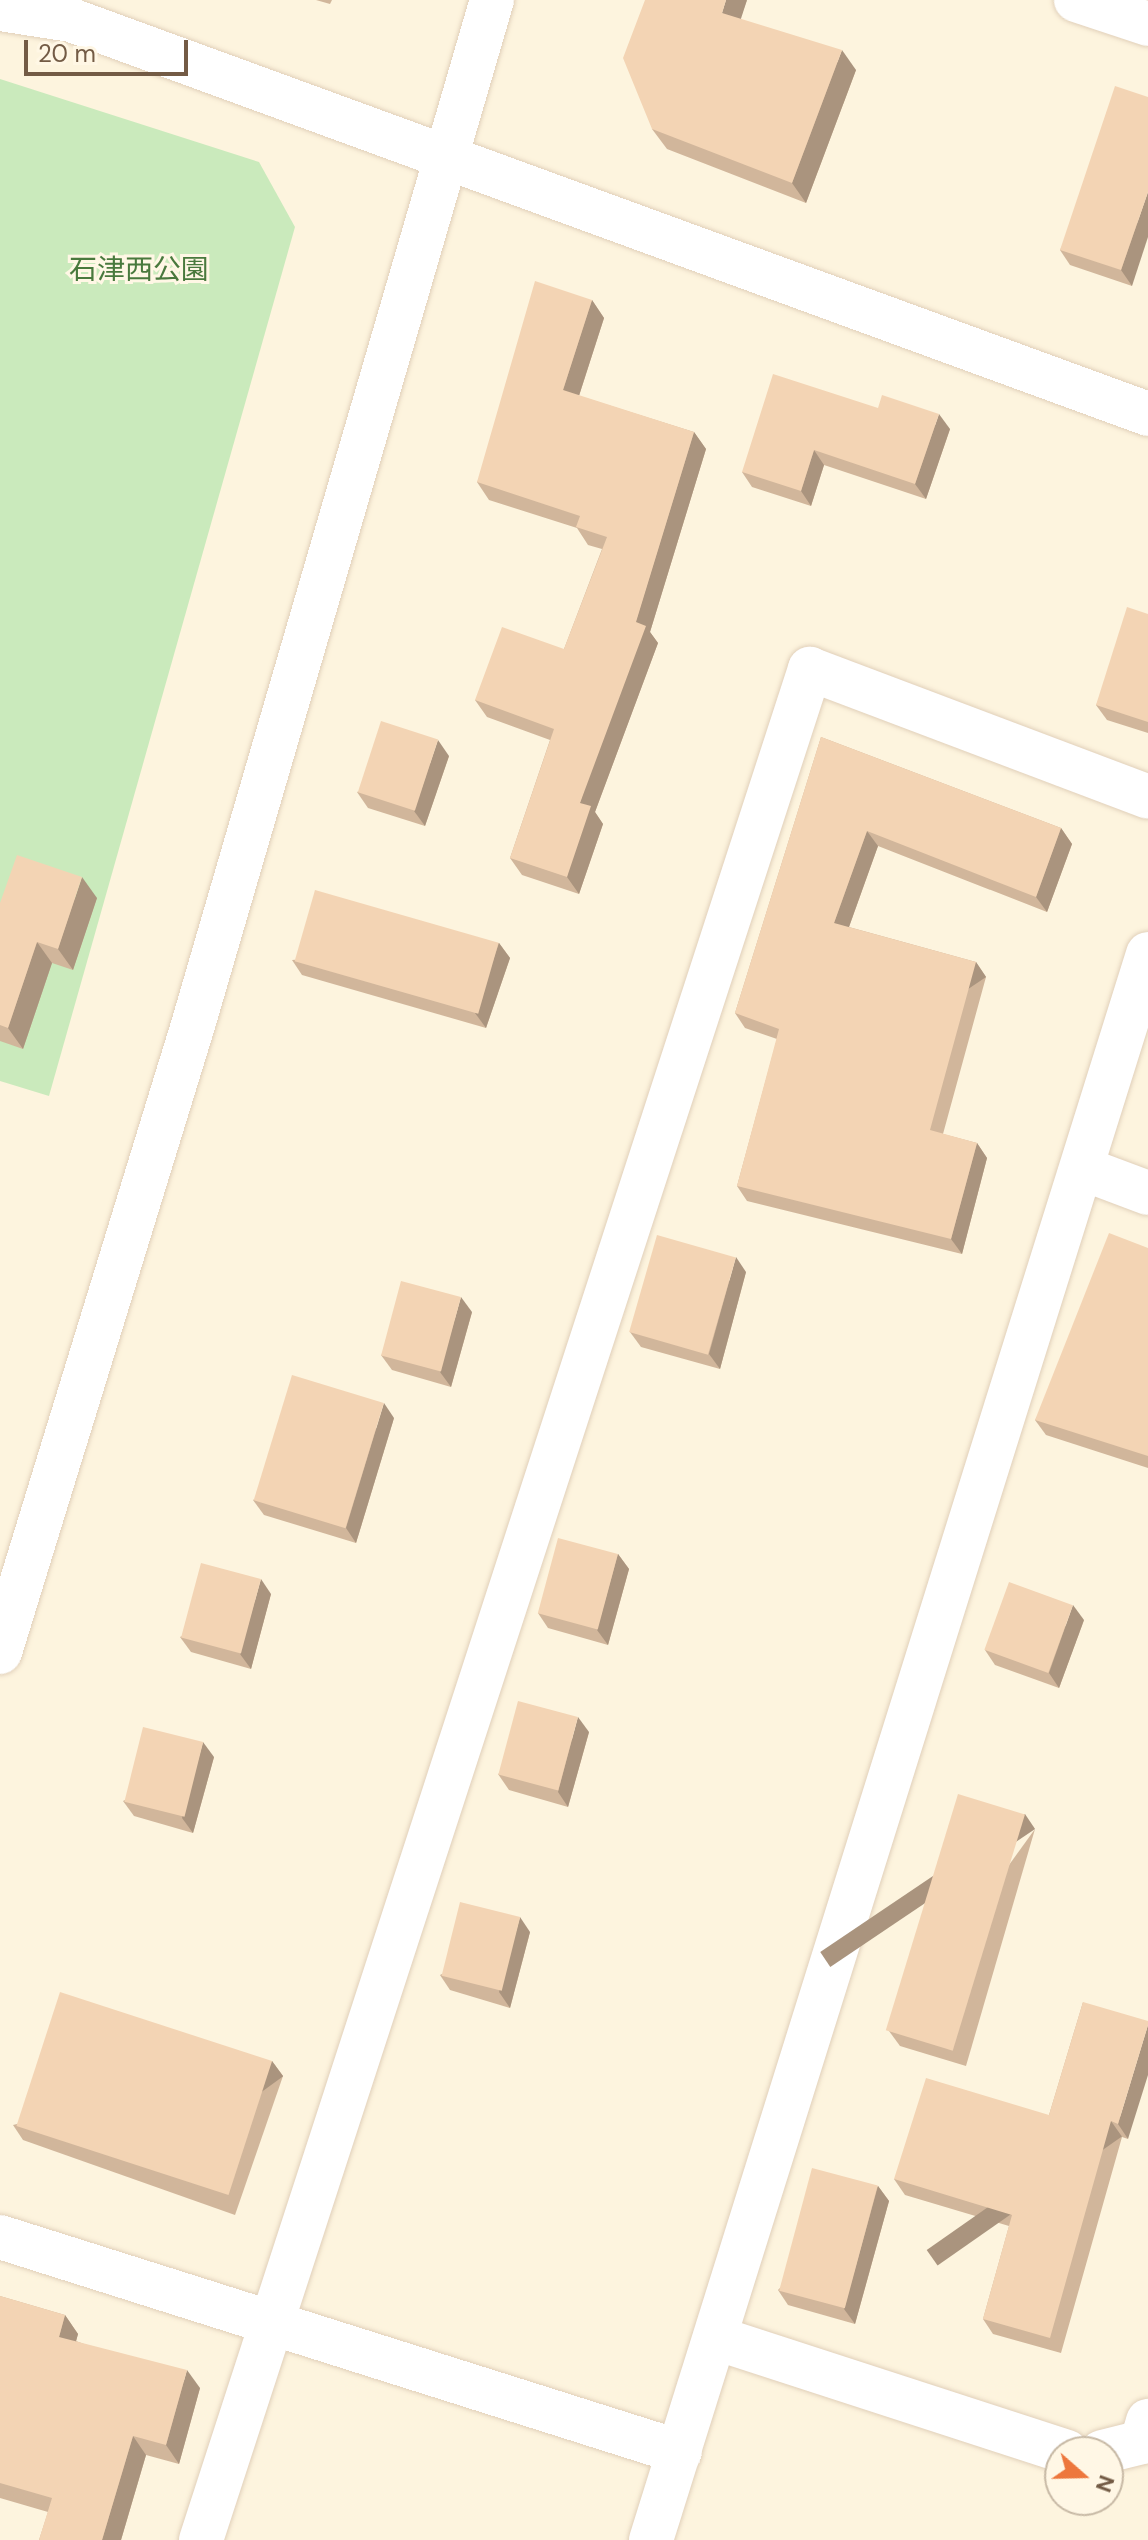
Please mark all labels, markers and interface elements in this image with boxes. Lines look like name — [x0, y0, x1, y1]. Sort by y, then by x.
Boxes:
scale bar — [28, 24, 192, 74]
text: 20 m — [38, 38, 96, 69]
park label: 石津西公園 — [69, 253, 209, 287]
north arrow — [1044, 2436, 1124, 2516]
text: N — [1089, 2471, 1122, 2496]

